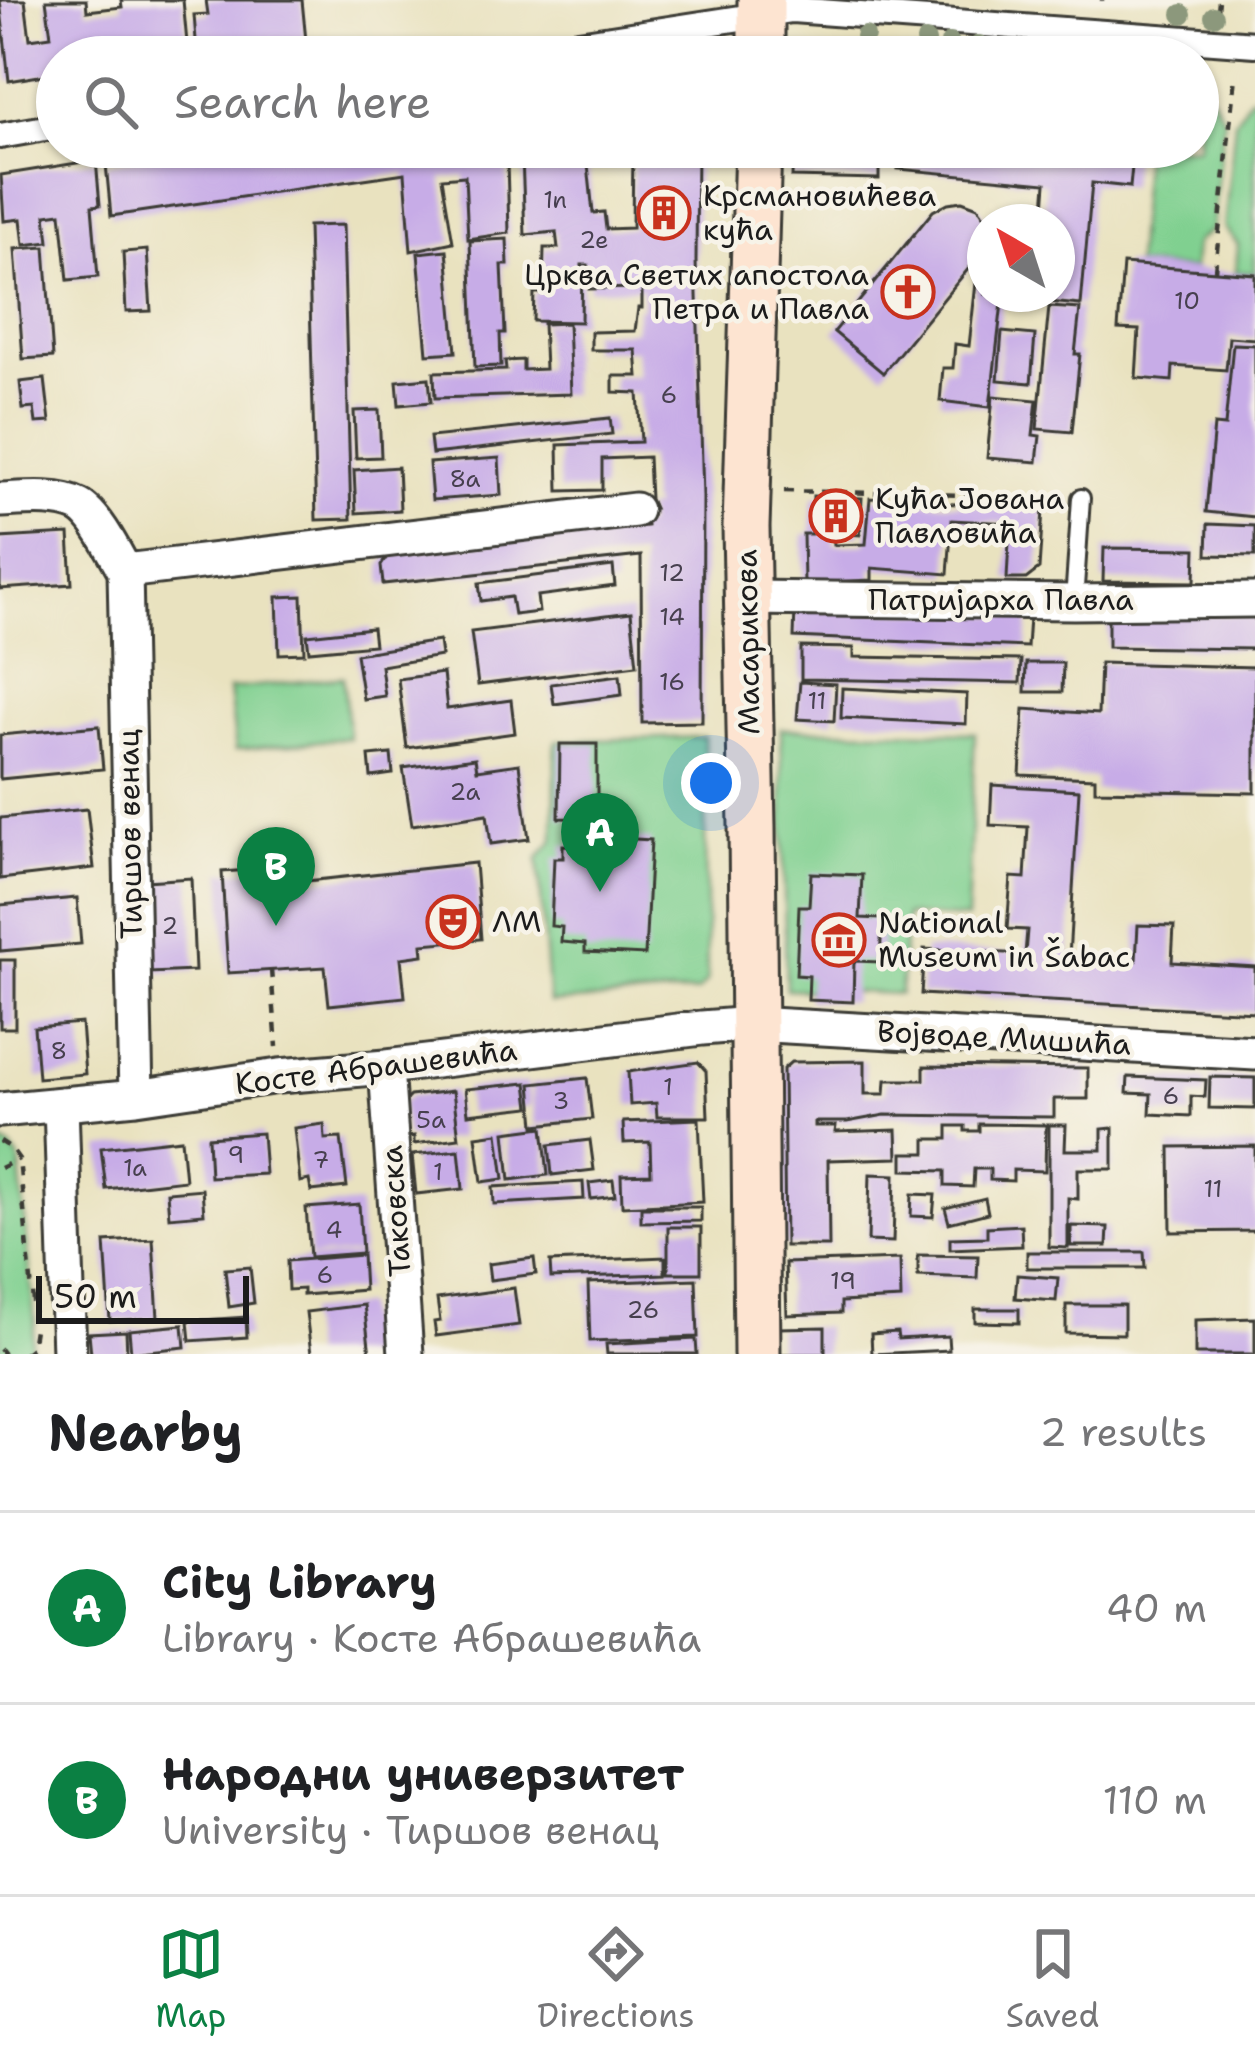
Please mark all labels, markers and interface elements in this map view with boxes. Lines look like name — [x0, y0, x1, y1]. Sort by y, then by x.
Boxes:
search box — [36, 36, 1219, 168]
icon: search — [78, 69, 144, 135]
text: Search here — [174, 72, 431, 132]
place label: Крсмановићева кућа — [703, 175, 937, 250]
house number: 1n — [543, 184, 567, 216]
building icon: Крсмановићева кућа — [636, 185, 692, 241]
north arrow — [967, 204, 1075, 312]
house number: 2e — [579, 224, 609, 256]
place label: Црква Светих апостола Петра и Павла — [524, 254, 869, 329]
church icon: Црква Светих апостола Петра и Павла — [880, 264, 936, 320]
house number: 10 — [1174, 285, 1200, 317]
house number: 6 — [661, 379, 677, 411]
house number: 8a — [449, 463, 481, 495]
place label: Кућа Јована Павловића — [875, 478, 1064, 553]
building icon: Кућа Јована Павловића — [808, 488, 864, 544]
street label: Масарикова — [725, 549, 770, 735]
house number: 12 — [659, 557, 685, 589]
street label: Патријарха Павла — [868, 579, 1134, 620]
house number: 14 — [659, 601, 685, 633]
house number: 16 — [659, 666, 685, 698]
house number: 11 — [807, 685, 827, 717]
street label: Тиршов венац — [107, 729, 152, 939]
your location — [681, 753, 741, 813]
house number: 2a — [450, 776, 480, 808]
pin: A — [561, 793, 639, 892]
pin: B — [237, 827, 315, 926]
theatre icon: ЛМ — [425, 894, 481, 950]
place label: ЛМ — [492, 901, 541, 942]
place label: National Museum in Šabac — [878, 902, 1131, 977]
house number: 2 — [162, 910, 178, 942]
museum icon: National Museum in Šabac — [811, 912, 867, 968]
street label: Војводе Мишића — [876, 1010, 1132, 1065]
street label: Косте Абрашевића — [233, 1029, 520, 1104]
house number: 8 — [51, 1035, 67, 1067]
house number: 1 — [663, 1071, 673, 1103]
house number: 6 — [1163, 1080, 1179, 1112]
house number: 3 — [553, 1085, 569, 1117]
house number: 5a — [416, 1104, 446, 1136]
house number: 9 — [228, 1139, 244, 1171]
house number: 7 — [313, 1144, 329, 1176]
street label: Таковска — [370, 1144, 421, 1278]
house number: 1a — [123, 1152, 147, 1184]
house number: 1 — [433, 1156, 443, 1188]
house number: 11 — [1203, 1173, 1223, 1205]
house number: 4 — [326, 1214, 342, 1246]
house number: 6 — [317, 1259, 333, 1291]
house number: 19 — [830, 1265, 856, 1297]
scale bar — [36, 1270, 249, 1323]
text: 50 m — [54, 1274, 137, 1319]
house number: 26 — [627, 1294, 659, 1326]
text: Nearby — [48, 1398, 243, 1466]
text: 2 results — [1040, 1406, 1207, 1458]
text: City Library — [162, 1552, 437, 1612]
text: A — [72, 1582, 102, 1634]
text: 40 m — [1106, 1582, 1207, 1634]
text: Library · Косте Абрашевића — [162, 1612, 701, 1664]
text: Народни универзитет — [162, 1744, 684, 1804]
text: B — [75, 1774, 99, 1826]
text: 110 m — [1103, 1774, 1207, 1826]
text: University · Тиршов венац — [162, 1804, 659, 1856]
tab: Map — [156, 1921, 226, 2038]
tab: Directions — [537, 1921, 695, 2038]
tab: Saved — [1006, 1921, 1099, 2038]

